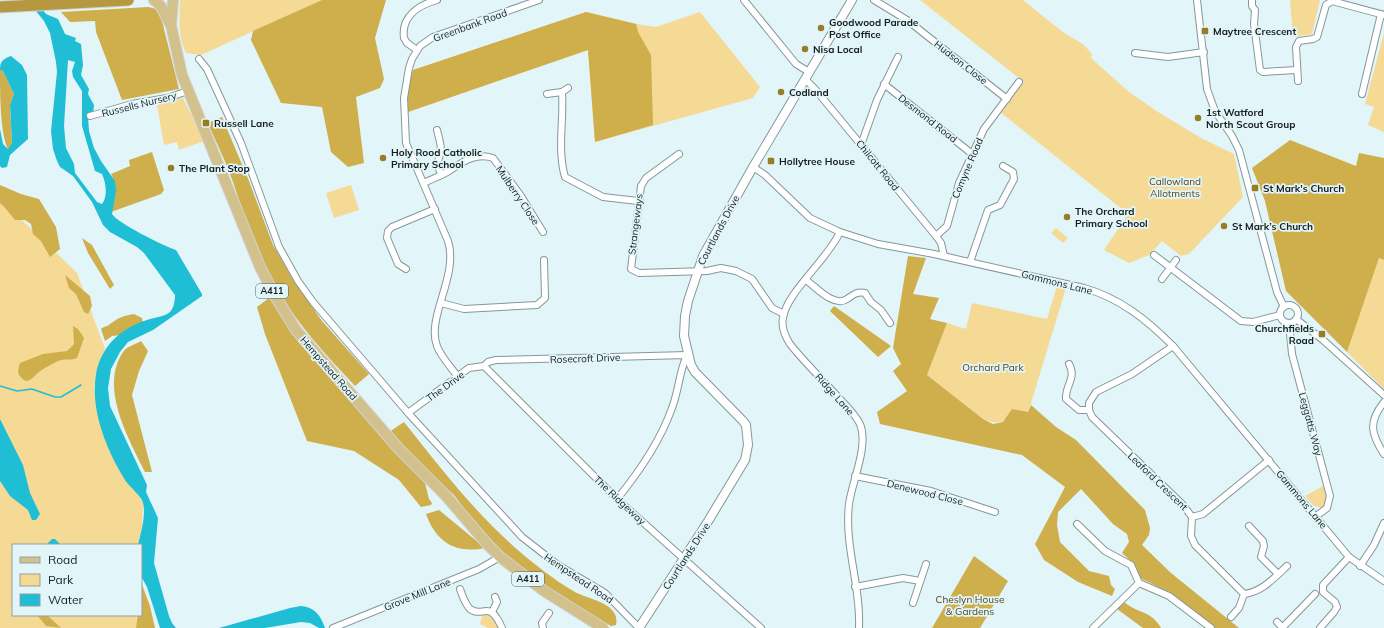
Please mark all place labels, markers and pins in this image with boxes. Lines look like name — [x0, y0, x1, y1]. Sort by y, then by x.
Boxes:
place label: Goodwood Parade Post Office — [829, 16, 919, 41]
marker: Goodwood Parade Post Office — [816, 23, 826, 33]
place label: Maytree Crescent — [1213, 25, 1296, 38]
marker: Maytree Crescent — [1200, 26, 1210, 36]
place label: Nisa Local — [813, 43, 862, 56]
marker: Nisa Local — [800, 44, 810, 54]
place label: Codland — [789, 86, 829, 99]
marker: Codland — [776, 87, 786, 97]
place label: 1st Watford North Scout Group — [1206, 106, 1295, 131]
marker: 1st Watford North Scout Group — [1193, 113, 1203, 123]
place label: Russell Lane — [214, 117, 274, 130]
marker: Russell Lane — [201, 118, 211, 128]
place label: Holy Rood Catholic Primary School — [391, 146, 482, 171]
marker: Holy Rood Catholic Primary School — [378, 153, 388, 163]
place label: Hollytree House — [779, 155, 855, 168]
marker: Hollytree House — [766, 156, 776, 166]
place label: The Plant Stop — [179, 162, 250, 175]
marker: The Plant Stop — [166, 163, 176, 173]
place label: St Mark's Church — [1263, 182, 1344, 195]
marker: St Mark's Church — [1250, 183, 1260, 193]
place label: The Orchard Primary School — [1075, 205, 1148, 230]
marker: The Orchard Primary School — [1062, 212, 1072, 222]
place label: St Mark’s Church — [1232, 220, 1313, 233]
marker: St Mark’s Church — [1219, 221, 1229, 231]
place label: Churchfields Road — [1255, 322, 1314, 347]
marker: Churchfields Road — [1317, 329, 1327, 339]

